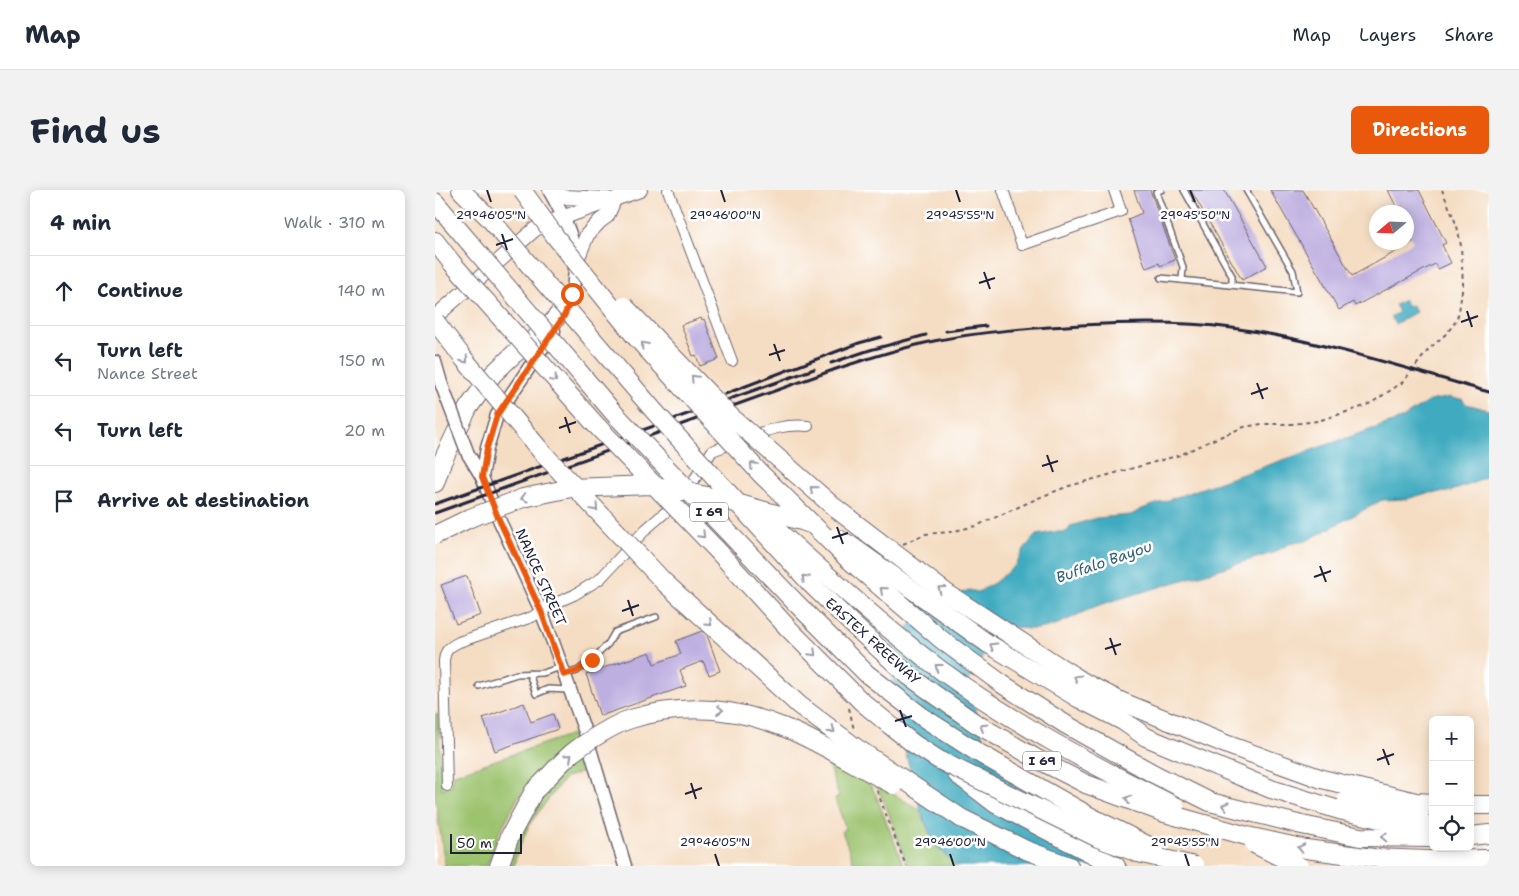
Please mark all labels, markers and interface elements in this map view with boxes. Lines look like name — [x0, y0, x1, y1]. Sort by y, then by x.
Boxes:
text: Map — [25, 19, 81, 51]
text: Map — [1293, 23, 1331, 47]
text: Layers — [1359, 23, 1416, 47]
text: Share — [1444, 23, 1494, 47]
button: Directions — [1351, 106, 1489, 154]
text: Find us — [30, 107, 161, 154]
north arrow — [1369, 205, 1414, 250]
text: 29°46'05"N — [456, 207, 526, 223]
text: 29°46'00"N — [689, 207, 761, 223]
text: 29°45'55"N — [926, 207, 994, 223]
text: 29°45'50"N — [1160, 207, 1230, 223]
text: 4 min — [50, 209, 111, 237]
text: Walk · 310 m — [284, 212, 385, 233]
icon: ahead — [50, 277, 78, 305]
text: Continue — [97, 278, 183, 303]
text: 140 m — [338, 280, 385, 301]
route start — [561, 283, 584, 306]
text: Turn left — [97, 338, 183, 363]
one-way arrow — [640, 342, 649, 351]
icon: left — [50, 347, 78, 375]
text: 150 m — [338, 350, 385, 371]
one-way arrow — [459, 354, 468, 363]
text: Nance Street — [97, 363, 198, 384]
one-way arrow — [548, 373, 557, 382]
one-way arrow — [691, 375, 700, 384]
icon: left — [50, 417, 78, 445]
text: Turn left — [97, 418, 183, 443]
text: 20 m — [344, 420, 385, 441]
one-way arrow — [750, 462, 759, 471]
one-way arrow — [810, 485, 819, 494]
icon: arrive — [50, 487, 78, 515]
text: Arrive at destination — [97, 488, 309, 513]
one-way arrow — [520, 493, 528, 503]
one-way arrow — [589, 503, 598, 512]
road number: I 69 — [690, 503, 728, 522]
street label: NANCE STREET — [512, 526, 571, 629]
one-way arrow — [696, 529, 705, 538]
water label: Buffalo Bayou — [1053, 536, 1155, 588]
one-way arrow — [802, 574, 811, 583]
one-way arrow — [880, 586, 889, 595]
one-way arrow — [937, 586, 947, 595]
street label: EASTEX FREEWAY — [822, 594, 925, 689]
one-way arrow — [704, 617, 713, 626]
one-way arrow — [989, 643, 998, 652]
one-way arrow — [807, 647, 816, 656]
route end — [581, 649, 604, 672]
one-way arrow — [935, 664, 944, 672]
one-way arrow — [1074, 674, 1083, 684]
one-way arrow — [716, 704, 724, 715]
map controls — [1429, 716, 1474, 851]
button: + — [1429, 716, 1474, 761]
one-way arrow — [826, 724, 835, 732]
one-way arrow — [979, 724, 988, 734]
road number: I 69 — [1023, 752, 1061, 770]
one-way arrow — [564, 754, 573, 763]
button: − — [1429, 761, 1474, 806]
one-way arrow — [1124, 795, 1133, 805]
one-way arrow — [1221, 801, 1230, 812]
button: locate — [1429, 806, 1474, 851]
scale bar — [450, 831, 523, 854]
one-way arrow — [1380, 832, 1388, 842]
text: 50 m — [457, 834, 492, 852]
text: 29°46'05"N — [680, 834, 750, 850]
text: 29°46'00"N — [914, 834, 986, 850]
text: 29°45'55"N — [1151, 834, 1219, 850]
one-way arrow — [1297, 843, 1305, 854]

